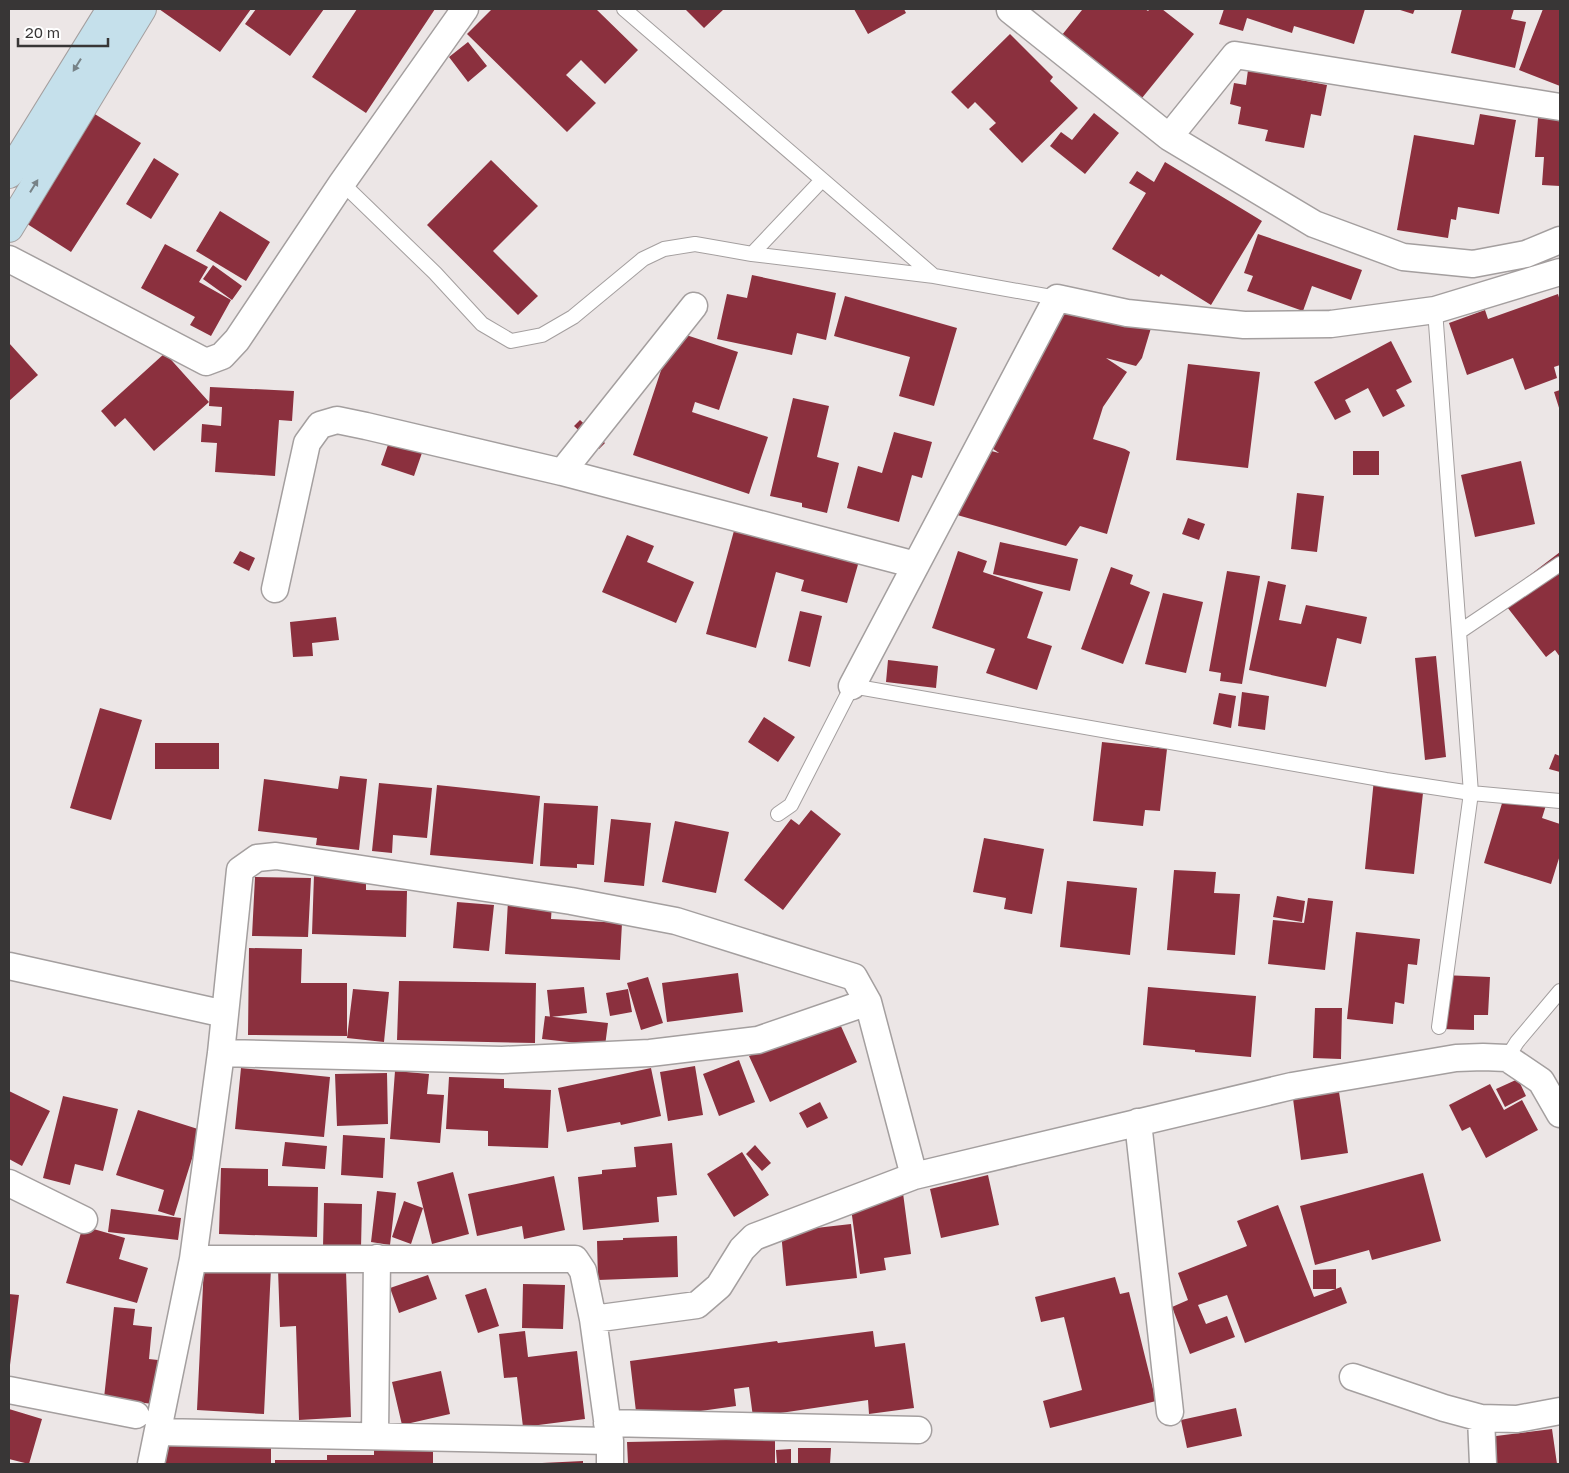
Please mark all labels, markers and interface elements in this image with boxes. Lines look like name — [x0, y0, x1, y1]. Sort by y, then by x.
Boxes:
scale bar — [18, 15, 108, 47]
text: 20 m — [25, 23, 60, 41]
one-way arrow — [72, 58, 81, 72]
one-way arrow — [30, 180, 39, 193]

